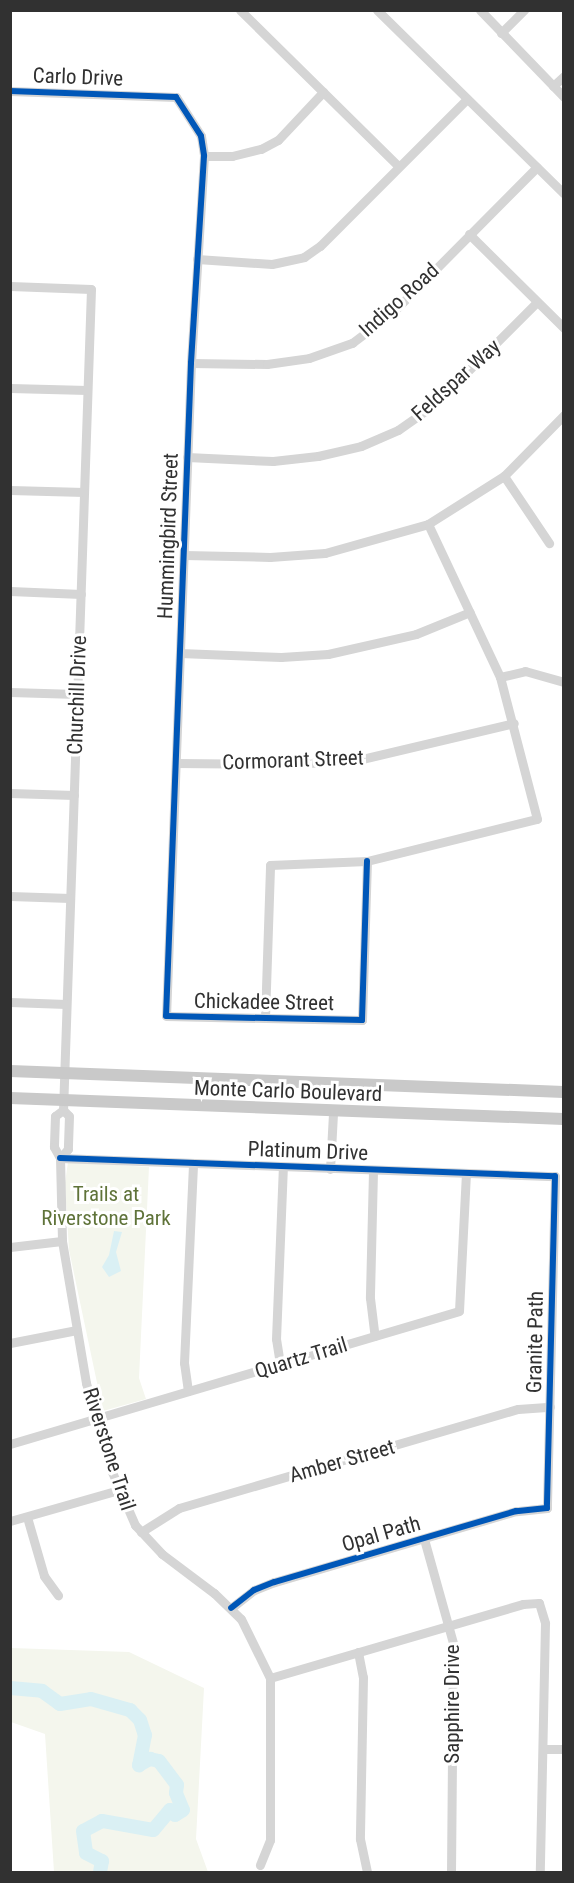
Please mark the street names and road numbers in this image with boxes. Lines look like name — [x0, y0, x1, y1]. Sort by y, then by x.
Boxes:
street label: Carlo Drive — [32, 63, 124, 91]
street label: Indigo Road — [354, 258, 444, 342]
street label: Feldspar Way — [407, 334, 505, 426]
street label: Hummingbird Street — [153, 453, 183, 619]
street label: Churchill Drive — [62, 635, 92, 755]
street label: Cormorant Street — [222, 745, 364, 775]
street label: Chickadee Street — [194, 988, 334, 1016]
street label: Monte Carlo Boulevard — [194, 1075, 382, 1107]
street label: Platinum Drive — [247, 1136, 369, 1166]
street label: Granite Path — [522, 1291, 548, 1393]
street label: Quartz Trail — [251, 1332, 351, 1384]
street label: Riverstone Trail — [77, 1384, 141, 1514]
street label: Amber Street — [286, 1434, 398, 1488]
street label: Opal Path — [339, 1511, 423, 1557]
street label: Sapphire Drive — [439, 1644, 465, 1764]

